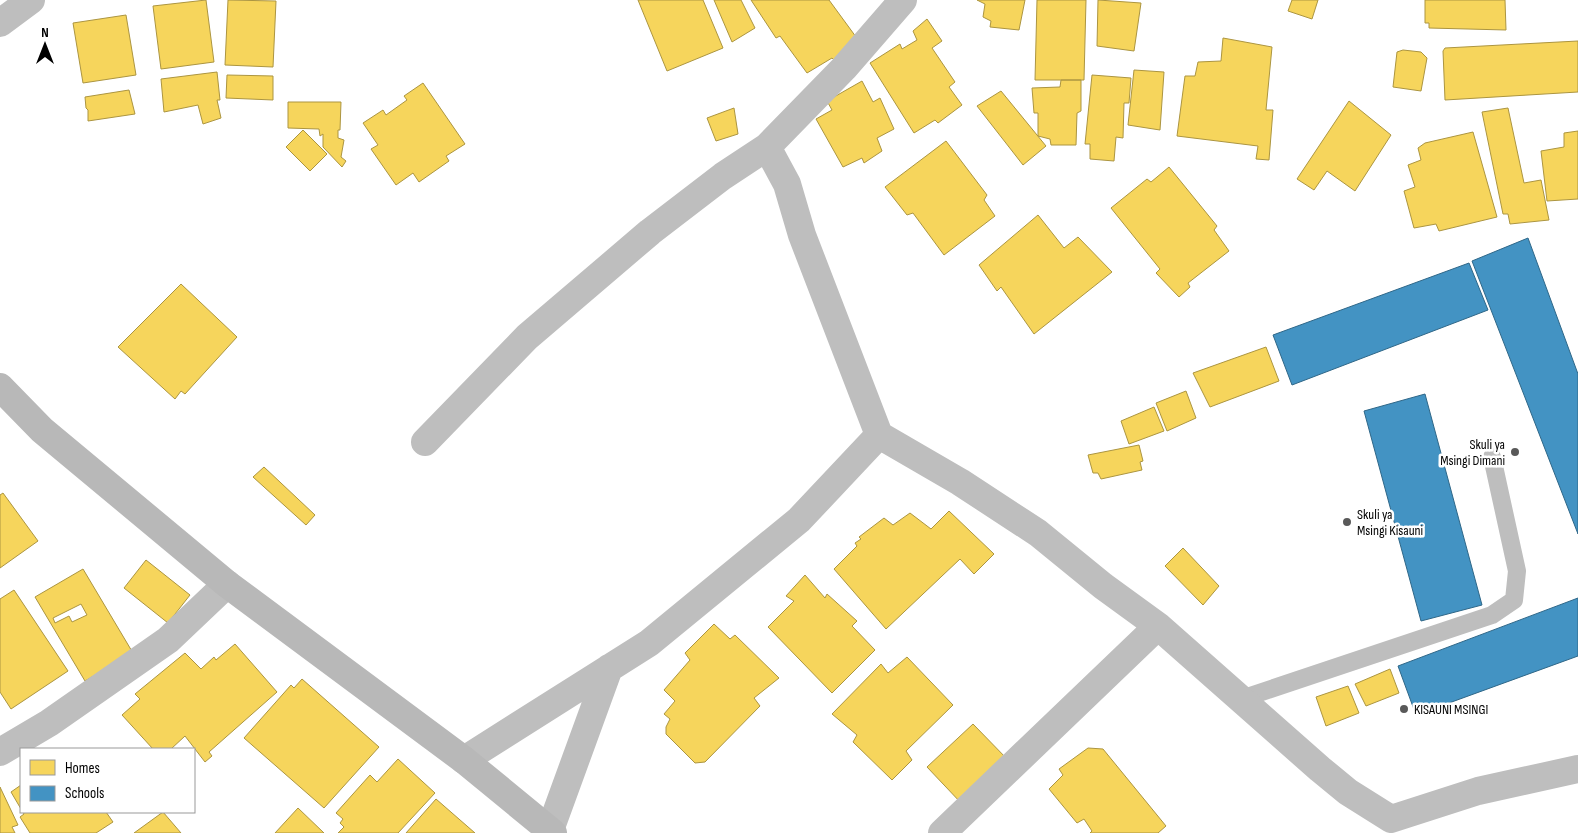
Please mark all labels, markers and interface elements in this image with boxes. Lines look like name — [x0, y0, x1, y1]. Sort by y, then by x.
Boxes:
north arrow — [20, 20, 70, 70]
text: N — [41, 24, 49, 41]
place label: Skuli ya Msingi Dimani — [1440, 436, 1505, 469]
marker: Skuli ya Msingi Dimani — [1509, 446, 1521, 458]
place label: Skuli ya Msingi Kisauni — [1357, 506, 1423, 539]
marker: Skuli ya Msingi Kisauni — [1341, 516, 1353, 528]
place label: KISAUNI MSINGI — [1414, 701, 1488, 718]
marker: KISAUNI MSINGI — [1398, 703, 1410, 715]
legend — [20, 748, 195, 813]
text: Homes — [65, 759, 100, 778]
text: Schools — [65, 784, 104, 803]

